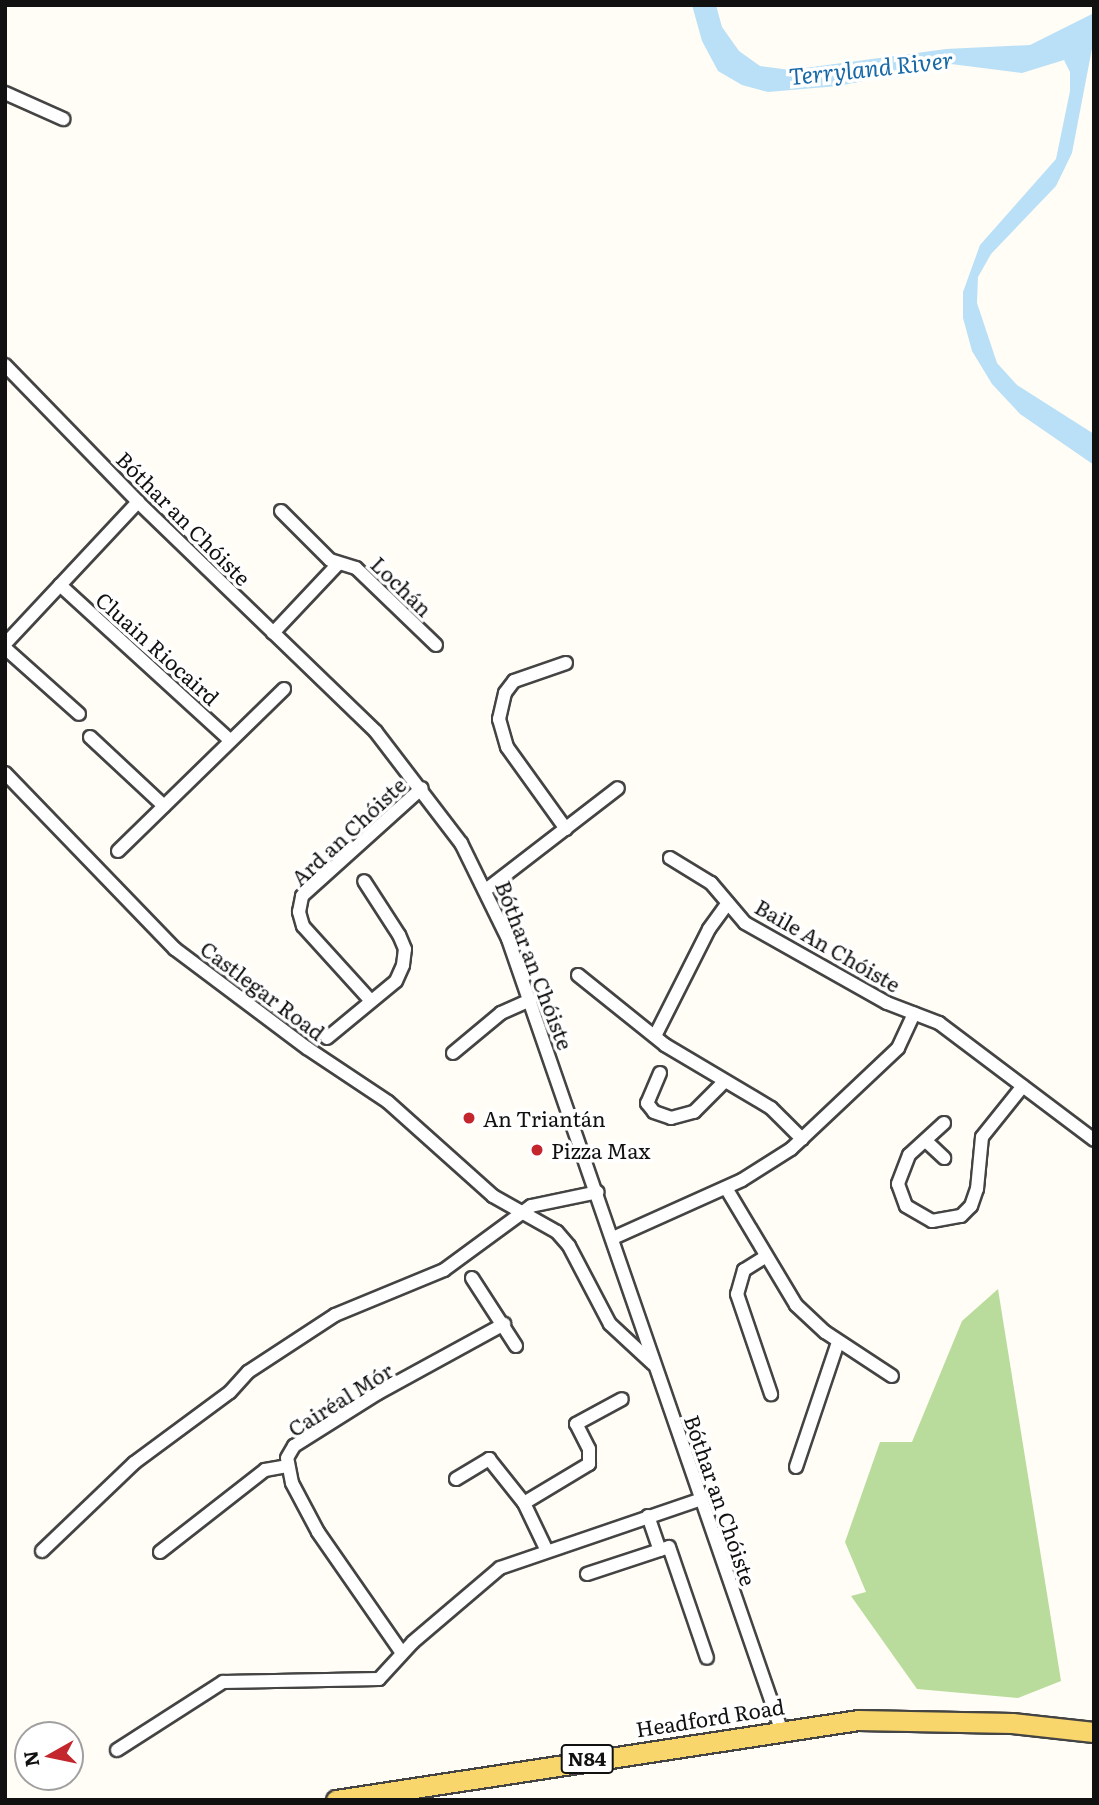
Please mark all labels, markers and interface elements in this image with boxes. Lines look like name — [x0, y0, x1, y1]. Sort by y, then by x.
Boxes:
water label: Terryland River — [788, 45, 954, 89]
street label: Bóthar an Chóiste — [112, 446, 256, 590]
street label: Lochán — [366, 551, 438, 621]
street label: Cluain Riocaird — [91, 586, 225, 710]
street label: Ard an Chóiste — [286, 772, 410, 890]
street label: Bóthar an Chóiste — [491, 877, 579, 1053]
street label: Baile An Chóiste — [751, 893, 905, 997]
street label: Castlegar Road — [196, 935, 330, 1045]
place label: An Triantán — [483, 1105, 606, 1131]
marker: An Triantán — [461, 1110, 477, 1126]
place label: Pizza Max — [551, 1137, 650, 1163]
marker: Pizza Max — [529, 1142, 545, 1158]
street label: Cairéal Mór — [283, 1357, 397, 1441]
street label: Bóthar an Chóiste — [680, 1411, 762, 1589]
street label: Headford Road — [634, 1693, 786, 1741]
north arrow — [14, 1721, 84, 1791]
road number: N84 — [559, 1744, 615, 1774]
text: N — [15, 1749, 45, 1769]

